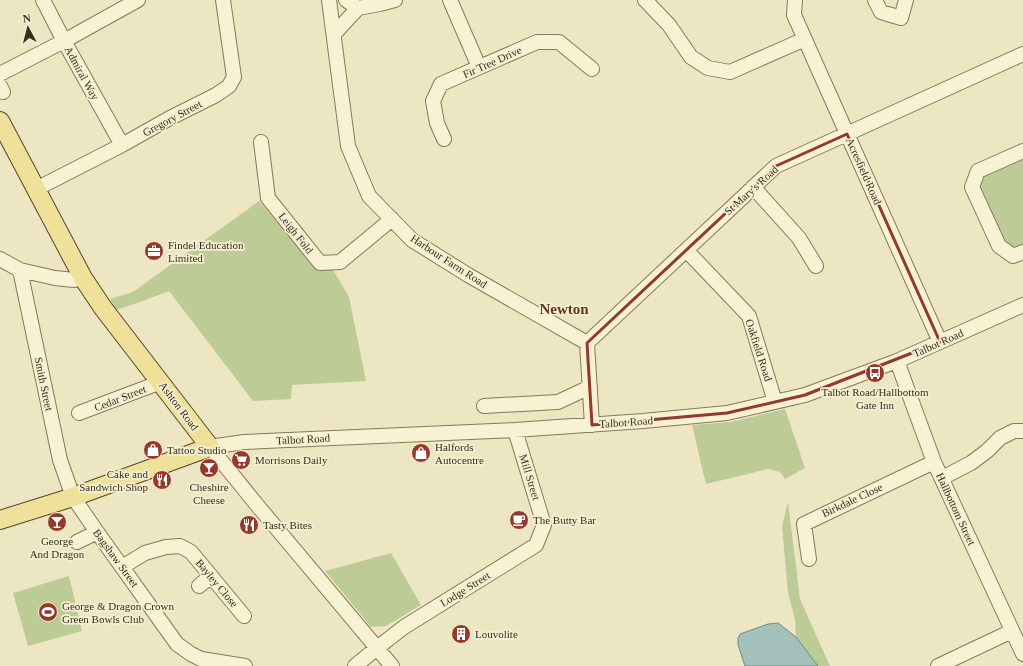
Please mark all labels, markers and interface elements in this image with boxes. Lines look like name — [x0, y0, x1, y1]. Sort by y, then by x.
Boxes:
north arrow — [8, 8, 48, 48]
text: N — [22, 12, 32, 25]
street label: Admiral Way — [62, 44, 102, 102]
street label: Fir Tree Drive — [461, 44, 523, 80]
street label: Gregory Street — [140, 97, 204, 139]
street label: Acresfield Road — [844, 136, 884, 207]
street label: St Mary's Road — [722, 162, 781, 217]
street label: Leigh Fold — [276, 210, 316, 256]
street label: Harbour Farm Road — [409, 232, 490, 290]
place label: Findel Education Limited — [168, 239, 244, 264]
office icon: Findel Education Limited — [143, 240, 165, 262]
district label: Newton — [539, 301, 589, 317]
street label: Oakfield Road — [743, 317, 775, 383]
street label: Talbot Road — [911, 326, 966, 359]
street label: Smith Street — [32, 356, 56, 412]
bus stop icon: Talbot Road/Hallbottom Gate Inn — [864, 362, 886, 384]
street label: Ashton Road — [157, 379, 201, 433]
street label: Cedar Street — [92, 383, 148, 413]
place label: Talbot Road/Hallbottom Gate Inn — [821, 386, 929, 411]
street label: Talbot Road — [599, 414, 654, 430]
street label: Talbot Road — [276, 432, 331, 446]
shop icon: Tattoo Studio — [142, 439, 164, 461]
place label: Halfords Autocentre — [435, 441, 484, 466]
shop icon: Halfords Autocentre — [410, 442, 432, 464]
place label: Tattoo Studio — [167, 444, 227, 456]
supermarket icon: Morrisons Daily — [230, 449, 252, 471]
street label: Mill Street — [517, 453, 543, 501]
place label: Morrisons Daily — [255, 454, 328, 466]
bar icon: Cheshire Cheese — [198, 457, 220, 479]
place label: Cake and Sandwich Shop — [79, 468, 149, 493]
restaurant icon: Cake and Sandwich Shop — [151, 469, 173, 491]
street label: Hallbottom Street — [934, 471, 978, 547]
place label: Cheshire Cheese — [189, 481, 229, 506]
street label: Birkdale Close — [820, 481, 884, 519]
cafe icon: The Butty Bar — [508, 509, 530, 531]
bar icon: George And Dragon — [46, 511, 68, 533]
restaurant icon: Tasty Bites — [238, 514, 260, 536]
place label: The Butty Bar — [533, 514, 596, 526]
place label: Tasty Bites — [263, 519, 312, 531]
street label: Bagshaw Street — [91, 527, 141, 589]
place label: George And Dragon — [30, 535, 85, 560]
street label: Bayley Close — [193, 557, 241, 610]
street label: Lodge Street — [438, 569, 492, 609]
place label: George & Dragon Crown Green Bowls Club — [62, 600, 174, 625]
sports icon: George & Dragon Crown Green Bowls Club — [37, 601, 59, 623]
building icon: Louvolite — [450, 623, 472, 645]
place label: Louvolite — [475, 628, 518, 640]

